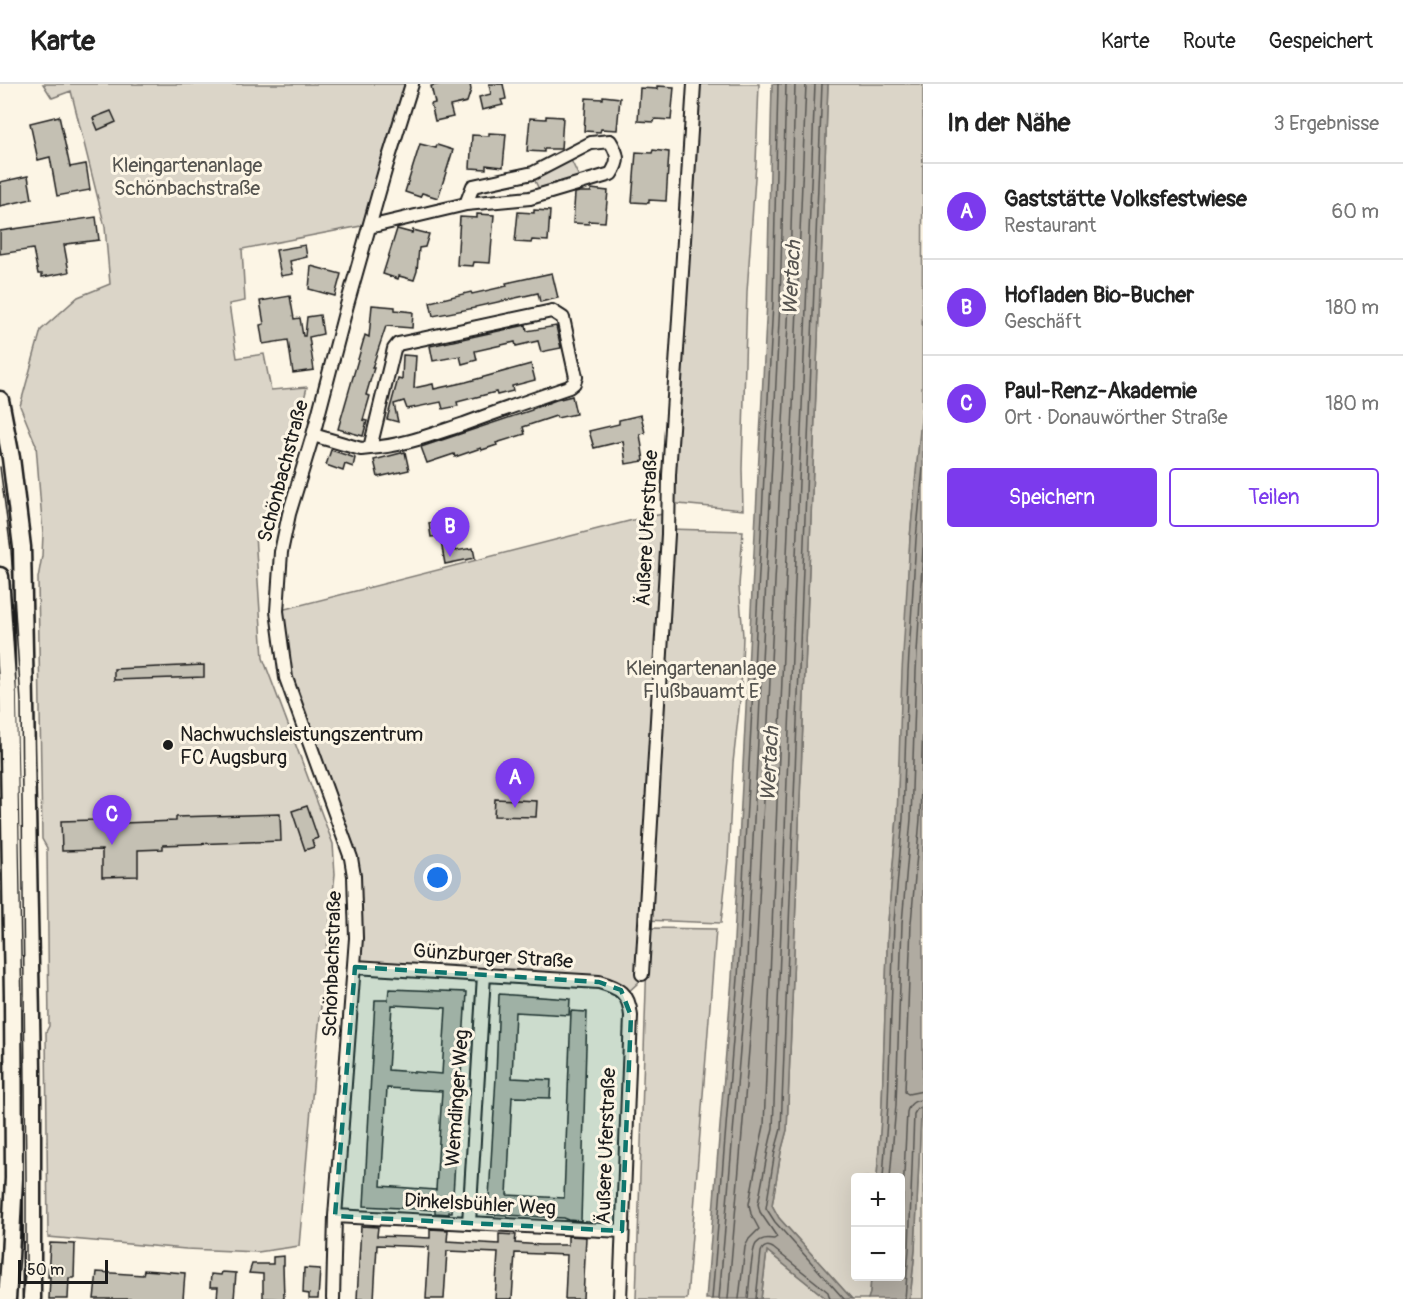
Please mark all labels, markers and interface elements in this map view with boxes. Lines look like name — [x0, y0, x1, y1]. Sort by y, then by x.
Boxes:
text: Karte — [30, 24, 95, 59]
text: Karte — [1101, 28, 1150, 55]
text: Route — [1183, 28, 1236, 55]
text: Gespeichert — [1269, 28, 1373, 55]
text: In der Nähe — [947, 107, 1070, 139]
text: 3 Ergebnisse — [1274, 111, 1379, 136]
park label: Kleingartenanlage Schönbachstraße — [112, 153, 262, 201]
text: Gaststätte Volksfestwiese — [1004, 185, 1247, 213]
text: A — [960, 199, 973, 224]
text: 60 m — [1332, 199, 1379, 224]
text: Restaurant — [1004, 213, 1096, 238]
water label: Wertach — [777, 239, 807, 316]
text: Hofladen Bio-Bucher — [1004, 281, 1194, 309]
text: B — [961, 295, 972, 320]
text: 180 m — [1325, 295, 1379, 320]
text: Geschäft — [1004, 309, 1081, 334]
text: Paul-Renz-Akademie — [1004, 377, 1197, 405]
text: C — [960, 391, 973, 416]
text: 180 m — [1325, 391, 1379, 416]
street label: Schönbachstraße — [252, 397, 314, 545]
text: Ort · Donauwörther Straße — [1004, 405, 1228, 430]
street label: Äußere Uferstraße — [630, 449, 664, 607]
button: Speichern — [947, 468, 1157, 527]
button: Teilen — [1169, 468, 1379, 527]
pin: B — [430, 508, 470, 557]
park label: Kleingartenanlage Flußbauamt E — [626, 656, 776, 704]
place label: Nachwuchsleistungszentrum FC Augsburg — [180, 722, 423, 770]
water label: Wertach — [755, 725, 785, 802]
marker: Nachwuchsleistungszentrum FC Augsburg — [161, 738, 175, 752]
pin: A — [496, 758, 534, 808]
pin: C — [92, 796, 132, 845]
your location — [423, 863, 452, 892]
street label: Schönbachstraße — [317, 890, 347, 1038]
street label: Günzburger Straße — [412, 938, 574, 974]
street label: Wemdinger Weg — [440, 1029, 474, 1167]
street label: Äußere Uferstraße — [591, 1067, 621, 1225]
map controls — [851, 1173, 905, 1281]
button: + — [851, 1173, 905, 1227]
street label: Dinkelsbühler Weg — [404, 1188, 556, 1220]
button: − — [851, 1227, 905, 1281]
scale bar — [18, 1257, 108, 1284]
text: 50 m — [27, 1260, 64, 1280]

